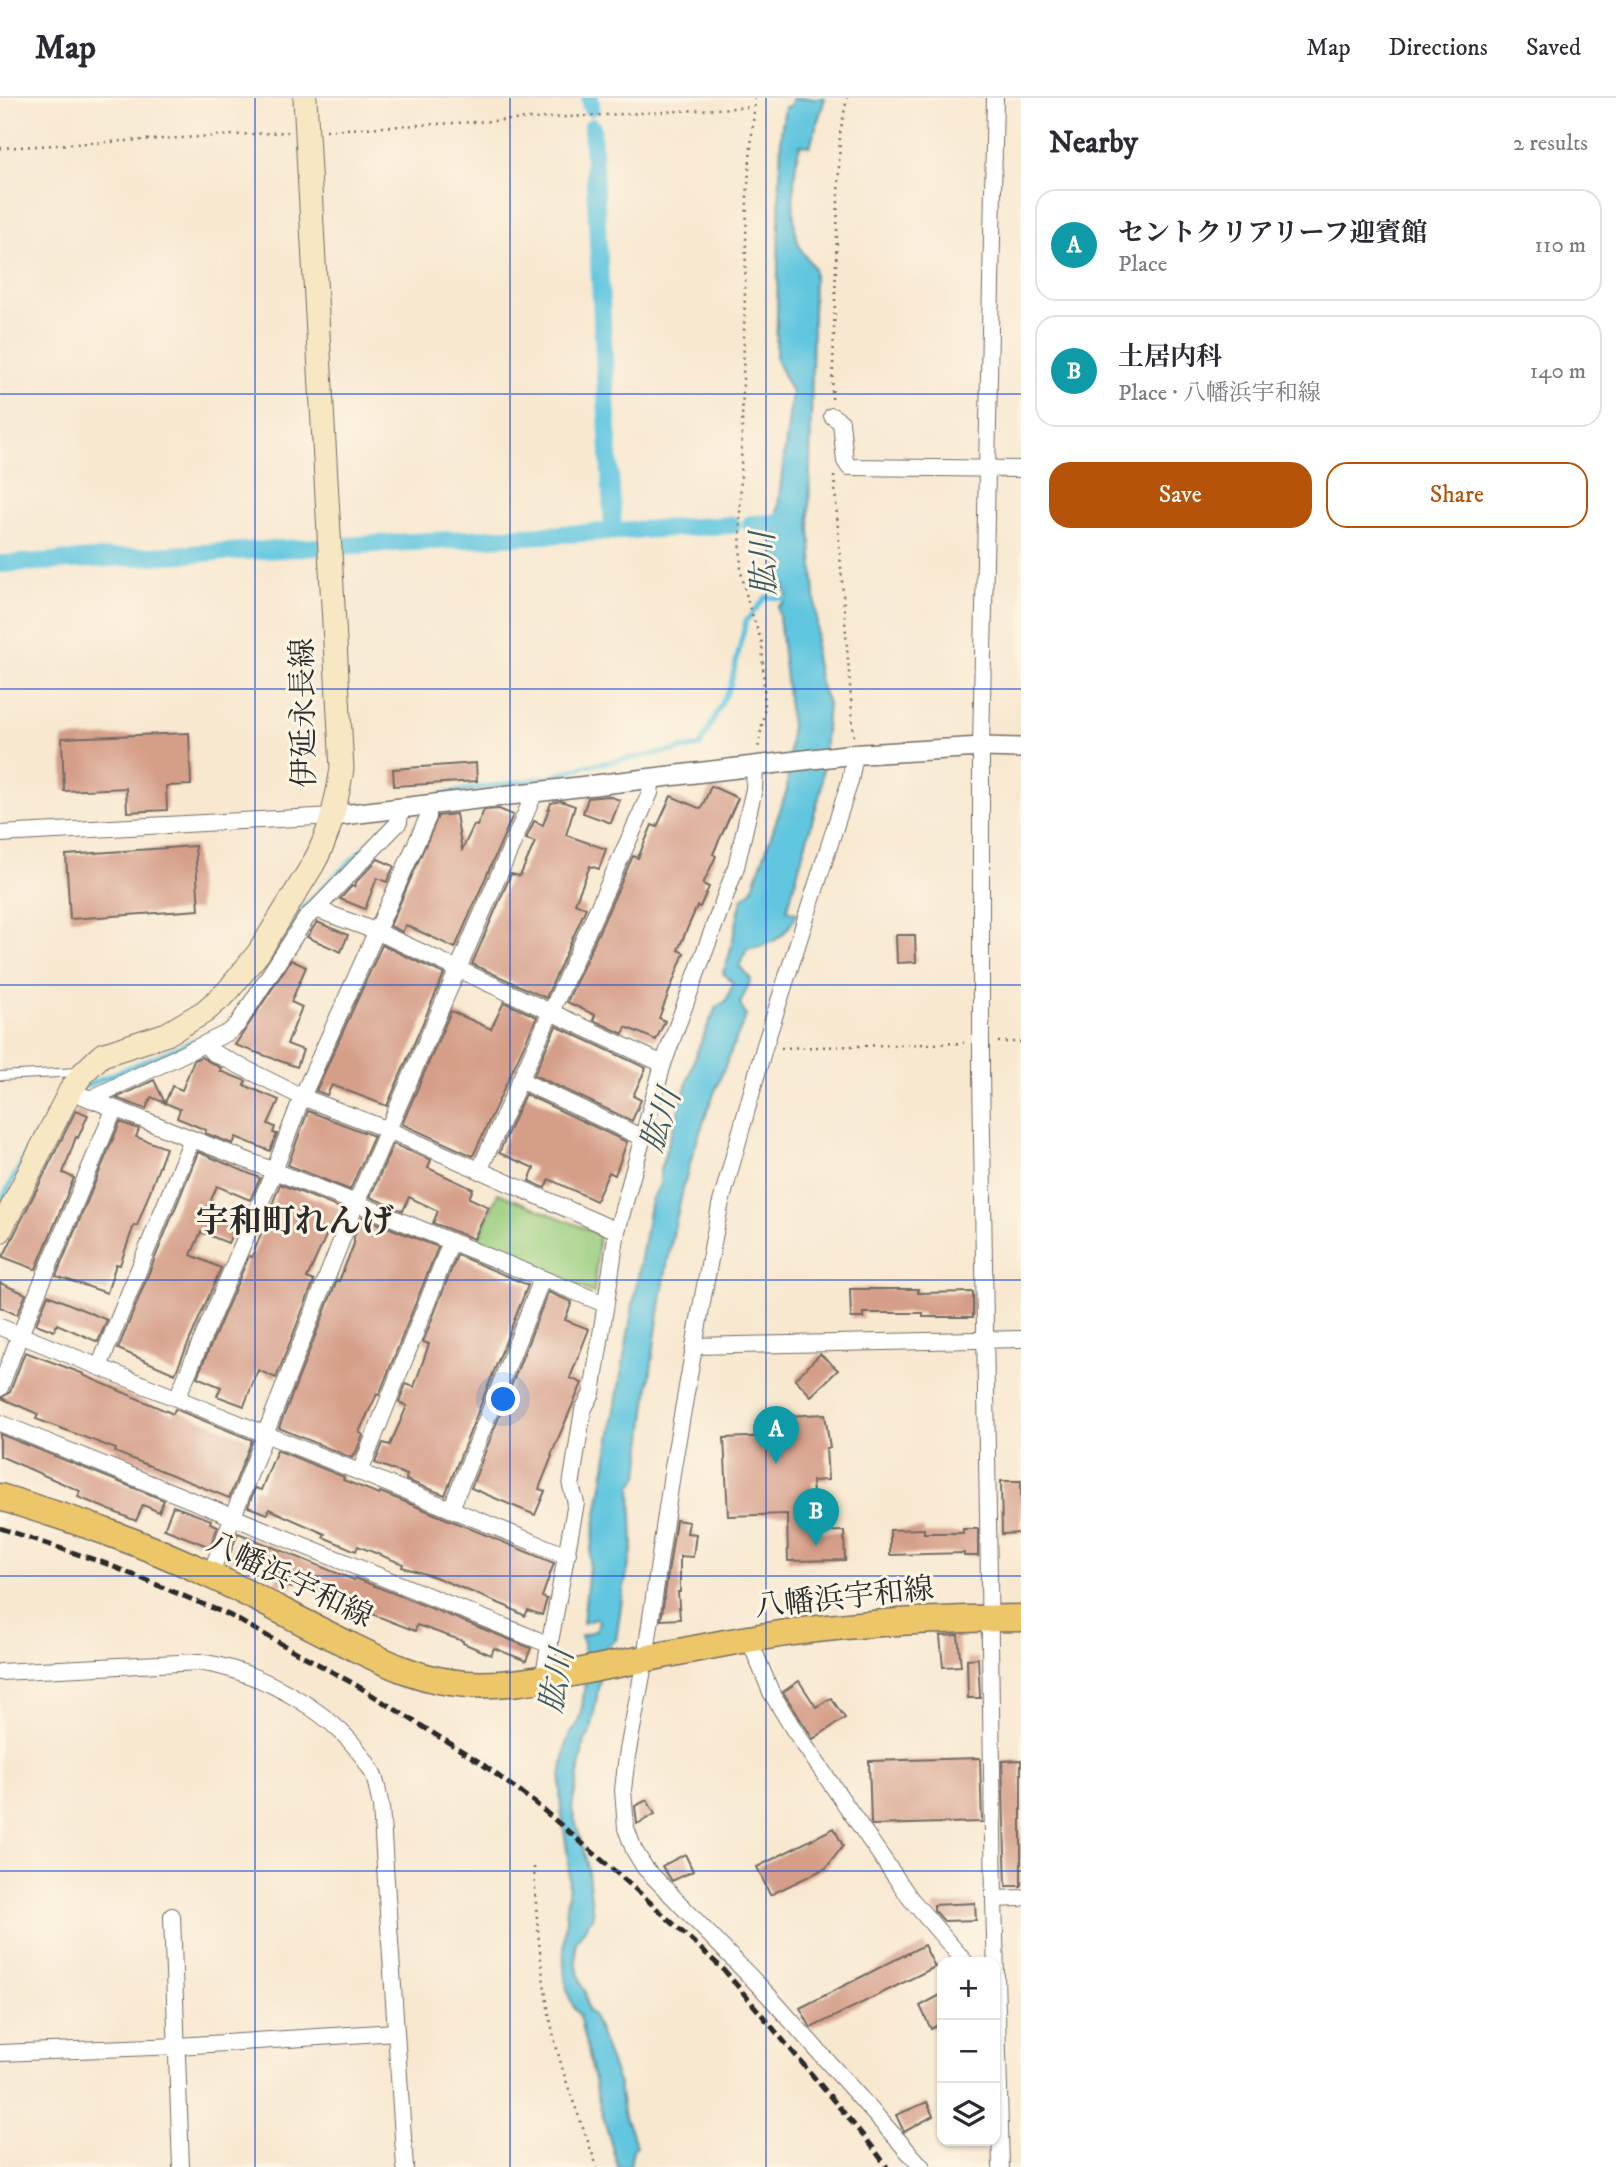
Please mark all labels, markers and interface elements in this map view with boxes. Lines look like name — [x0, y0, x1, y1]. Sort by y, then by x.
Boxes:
text: Map — [35, 28, 96, 69]
text: Map — [1306, 33, 1351, 63]
text: Directions — [1389, 33, 1488, 63]
text: Saved — [1526, 33, 1581, 63]
text: Nearby — [1049, 125, 1138, 162]
text: 2 results — [1513, 129, 1588, 158]
text: セントクリアリーフ迎賓館 — [1118, 217, 1427, 250]
text: A — [1067, 231, 1081, 260]
text: 110 m — [1535, 231, 1586, 260]
text: Place — [1118, 250, 1167, 279]
text: 土居内科 — [1118, 341, 1222, 374]
text: B — [1067, 357, 1081, 386]
text: 140 m — [1530, 357, 1586, 386]
text: Place · 八幡浜宇和線 — [1118, 379, 1321, 408]
button: Save — [1049, 462, 1312, 528]
button: Share — [1326, 462, 1588, 528]
water label: 肱川 — [744, 528, 786, 597]
street label: 伊延永長線 — [285, 638, 324, 788]
water label: 肱川 — [633, 1081, 692, 1157]
district label: 宇和町れんげ — [196, 1202, 394, 1243]
your location — [486, 1382, 520, 1416]
pin: A — [753, 1406, 799, 1464]
pin: B — [793, 1488, 839, 1546]
street label: 八幡浜宇和線 — [200, 1524, 378, 1636]
street label: 八幡浜宇和線 — [753, 1571, 936, 1626]
water label: 肱川 — [532, 1643, 584, 1717]
map controls — [937, 1957, 1000, 2146]
button: + — [937, 1957, 1000, 2020]
button: − — [937, 2020, 1000, 2083]
button: layers — [937, 2083, 1000, 2146]

